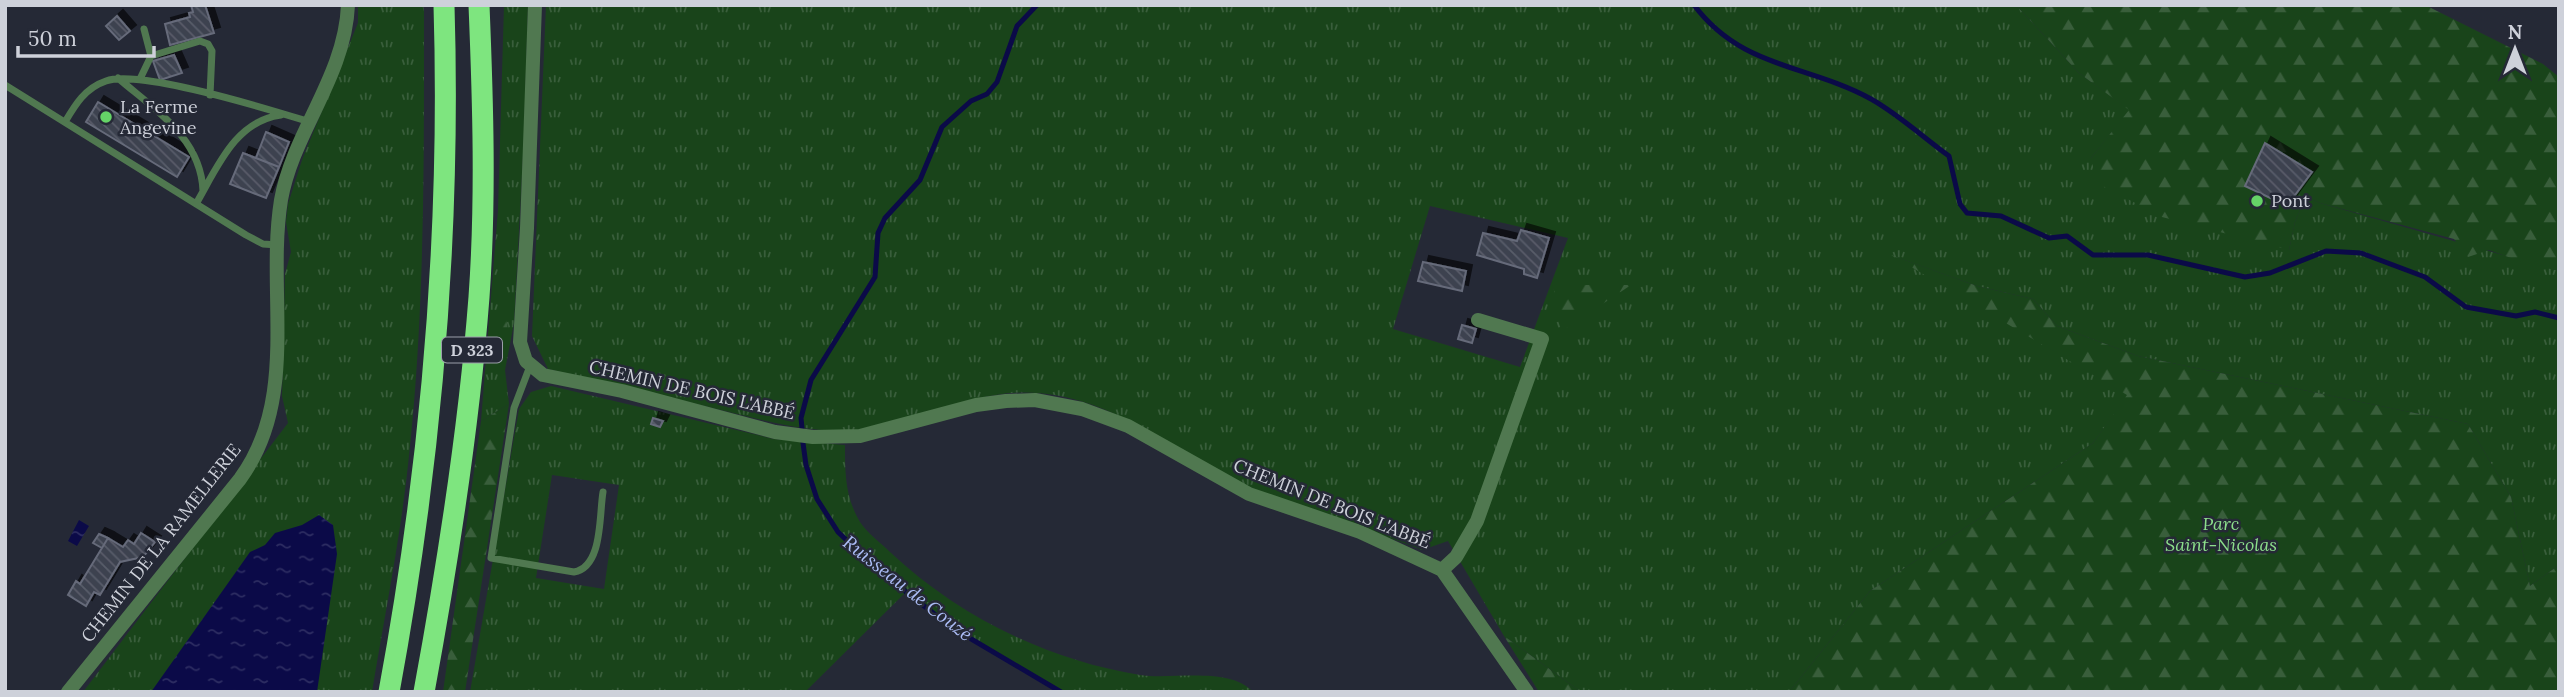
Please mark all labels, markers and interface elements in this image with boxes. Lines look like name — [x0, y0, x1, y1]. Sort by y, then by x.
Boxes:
scale bar — [18, 14, 154, 58]
north arrow — [2480, 14, 2550, 84]
text: N — [2508, 20, 2523, 44]
text: 50 m — [28, 25, 77, 52]
place label: La Ferme Angevine — [119, 95, 198, 139]
marker: La Ferme Angevine — [98, 109, 114, 125]
place label: Pont — [2271, 189, 2310, 212]
marker: Pont — [2249, 193, 2265, 209]
road number: D 323 — [442, 338, 502, 362]
street label: CHEMIN DE BOIS L'ABBÉ — [587, 355, 797, 424]
street label: CHEMIN DE LA RAMELLERIE — [76, 439, 246, 647]
street label: CHEMIN DE BOIS L'ABBÉ — [1230, 453, 1434, 554]
park label: Parc Saint-Nicolas — [2165, 512, 2277, 556]
water label: Ruisseau de Couzé — [838, 530, 978, 646]

